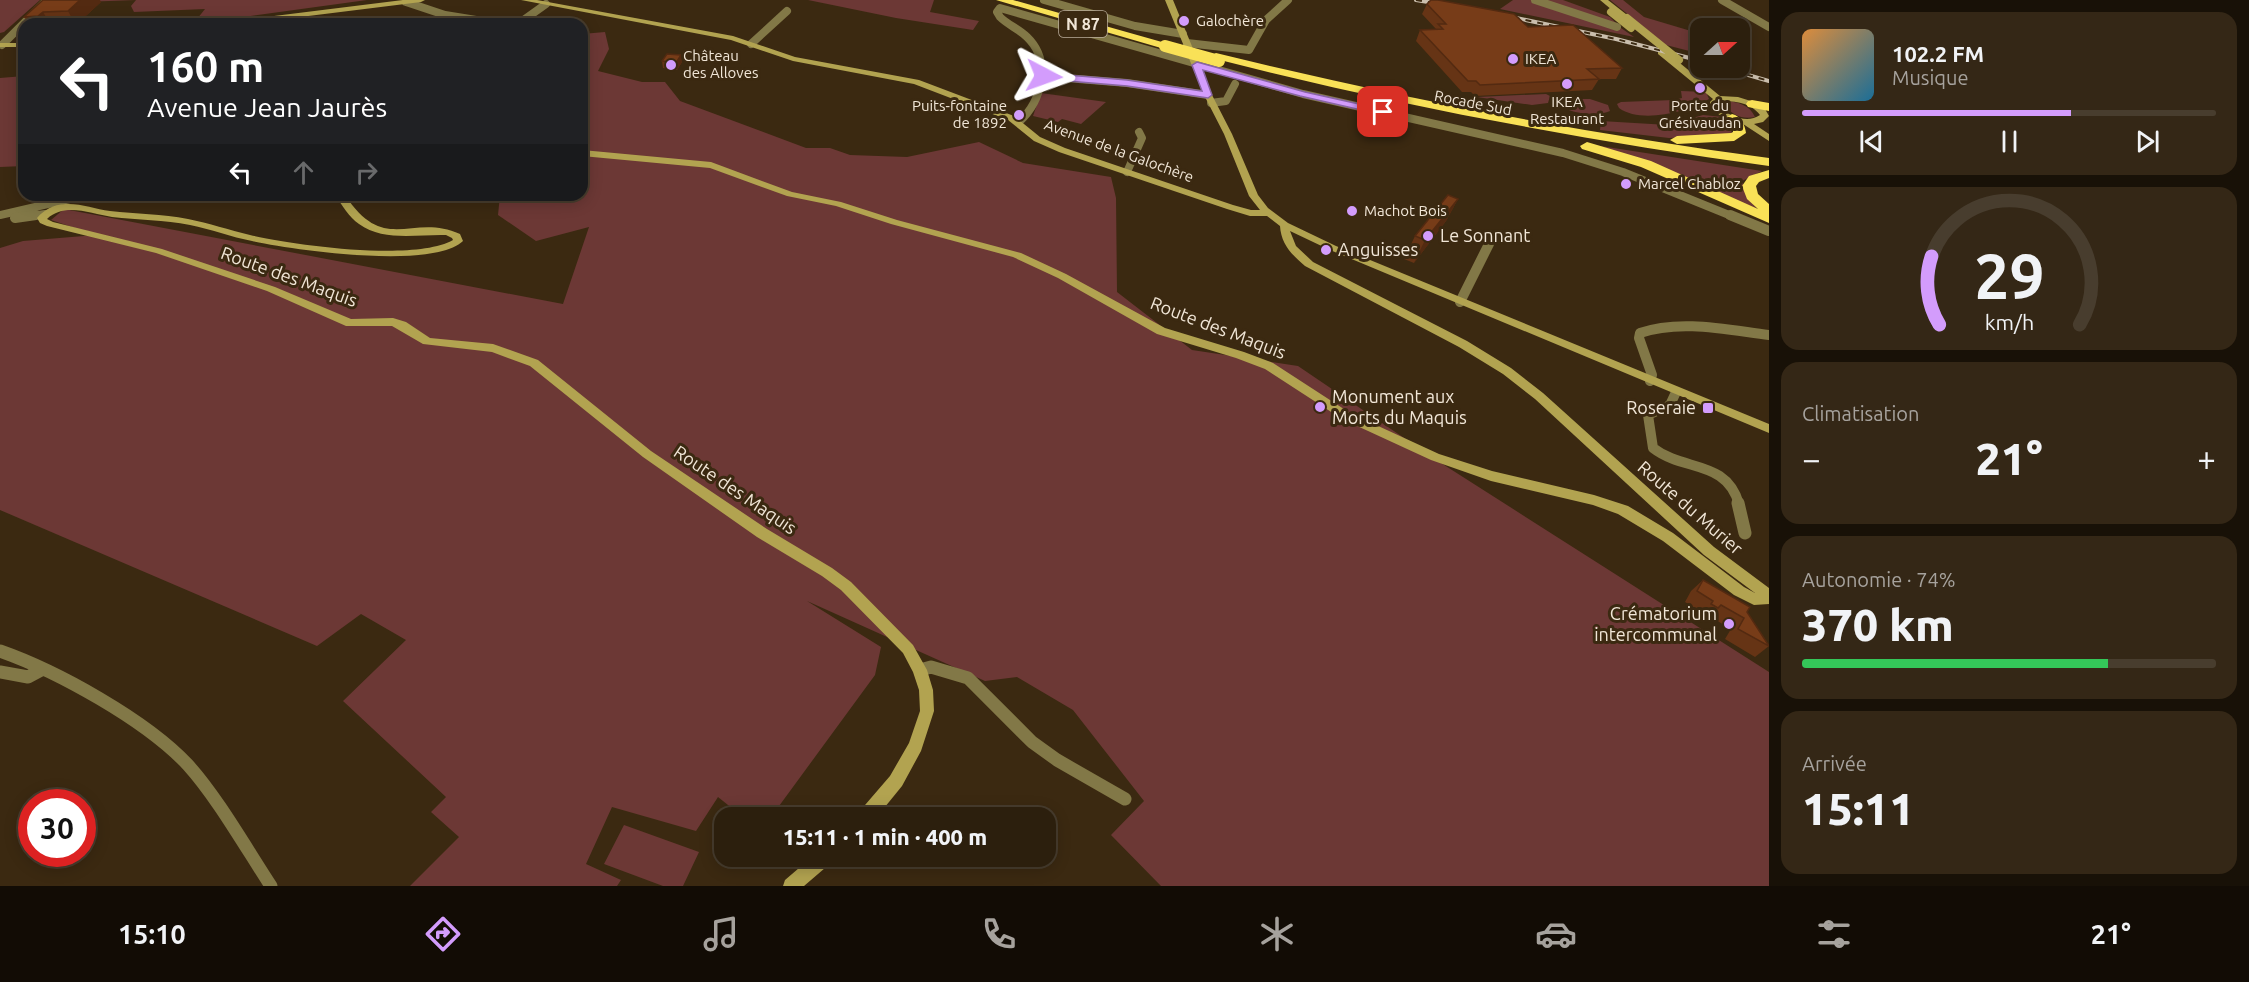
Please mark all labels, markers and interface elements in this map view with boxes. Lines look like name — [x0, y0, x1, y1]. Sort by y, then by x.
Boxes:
road number: N 87 — [1059, 11, 1107, 37]
place label: Galochère — [1196, 12, 1264, 29]
marker: Galochère — [1177, 14, 1191, 28]
north arrow — [1690, 18, 1750, 78]
map controls — [1690, 18, 1750, 78]
text: 102.2 FM — [1892, 41, 1984, 66]
icon: left — [48, 42, 126, 120]
text: 160 m — [147, 43, 264, 90]
position arrow — [1012, 44, 1076, 108]
place label: Château des Alloves — [683, 47, 758, 81]
place label: IKEA — [1525, 50, 1557, 67]
marker: IKEA — [1506, 52, 1520, 66]
marker: Château des Alloves — [664, 58, 678, 72]
text: Musique — [1892, 66, 1969, 89]
marker: IKEA Restaurant — [1560, 77, 1574, 91]
marker: Porte du Grésivaudan — [1693, 81, 1707, 95]
pin — [1357, 86, 1408, 137]
street label: Rocade Sud — [1433, 87, 1513, 118]
text: Avenue Jean Jaurès — [147, 92, 387, 122]
place label: IKEA Restaurant — [1530, 93, 1604, 127]
icon: arrive — [1366, 95, 1399, 128]
place label: Puits-fontaine de 1892 — [912, 97, 1007, 131]
place label: Porte du Grésivaudan — [1659, 97, 1741, 131]
marker: Puits-fontaine de 1892 — [1012, 108, 1026, 122]
street label: Avenue de la Galochère — [1042, 116, 1196, 185]
icon: previous — [1855, 125, 1888, 158]
icon: pause — [1993, 125, 2026, 158]
icon: next — [2131, 125, 2164, 158]
icon: left — [224, 156, 257, 189]
icon: ahead — [287, 156, 320, 189]
icon: right — [350, 156, 383, 189]
place label: Marcel Chabloz — [1638, 175, 1741, 192]
marker: Marcel Chabloz — [1619, 177, 1633, 191]
place label: Machot Bois — [1364, 202, 1447, 219]
marker: Machot Bois — [1345, 204, 1359, 218]
place label: Le Sonnant — [1440, 225, 1530, 245]
marker: Le Sonnant — [1421, 229, 1435, 243]
place label: Anguisses — [1338, 239, 1419, 259]
text: 29 — [1974, 241, 2044, 311]
street label: Route des Maquis — [219, 242, 360, 310]
marker: Anguisses — [1319, 243, 1333, 257]
street label: Route des Maquis — [1148, 292, 1289, 362]
text: km/h — [1984, 311, 2034, 335]
place label: Monument aux Morts du Maquis — [1332, 386, 1467, 427]
place label: Roseraie — [1626, 397, 1696, 417]
marker: Monument aux Morts du Maquis — [1313, 400, 1327, 414]
marker: Roseraie — [1701, 401, 1715, 415]
text: Climatisation — [1802, 402, 1919, 425]
text: 21° — [1975, 433, 2043, 484]
text: − — [1802, 440, 1821, 477]
text: + — [2197, 440, 2216, 477]
street label: Route des Maquis — [671, 441, 801, 538]
street label: Route du Murier — [1634, 456, 1747, 558]
text: Autonomie · 74% — [1802, 568, 1956, 591]
text: 370 km — [1802, 599, 1954, 650]
place label: Crématorium intercommunal — [1594, 603, 1717, 644]
marker: Crématorium intercommunal — [1722, 617, 1736, 631]
text: Arrivée — [1802, 752, 1867, 775]
text: 15:11 — [1802, 783, 1915, 834]
speed limit sign: 30 — [18, 789, 96, 867]
text: 15:11 · 1 min · 400 m — [783, 824, 987, 849]
icon: directions — [422, 913, 464, 955]
icon: music — [700, 913, 742, 955]
icon: phone — [978, 913, 1020, 955]
icon: climate — [1256, 913, 1298, 955]
icon: car — [1535, 913, 1577, 955]
icon: filters — [1813, 913, 1855, 955]
text: 15:10 — [118, 919, 186, 949]
text: 21° — [2091, 919, 2131, 949]

